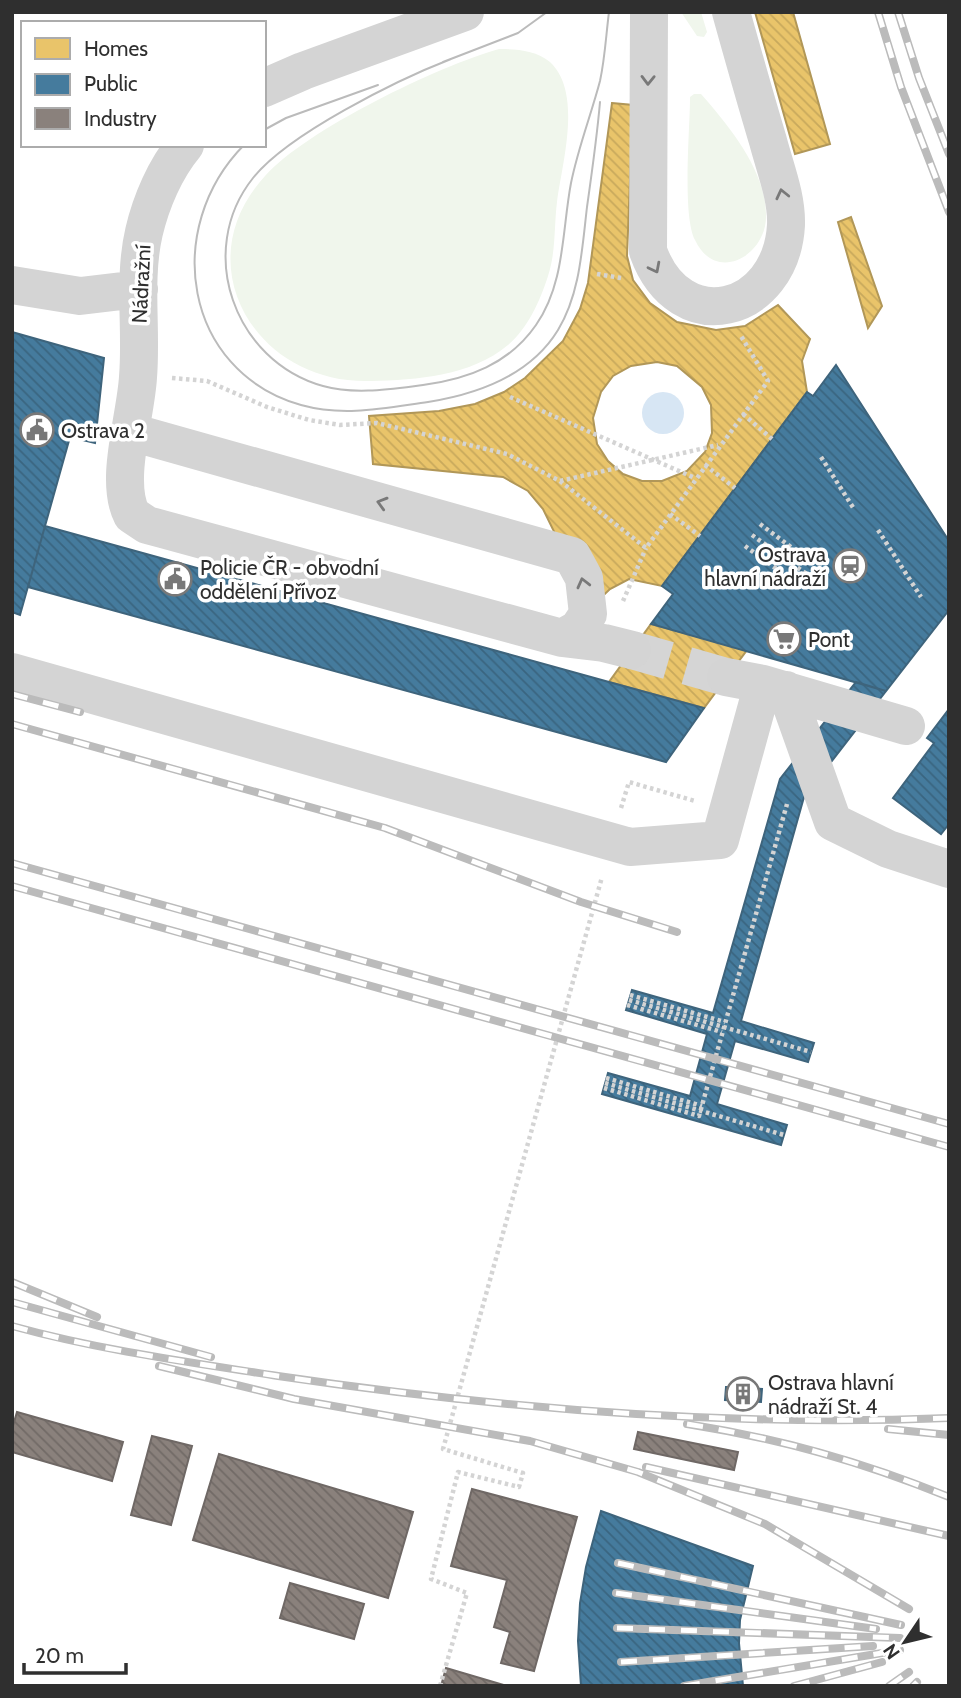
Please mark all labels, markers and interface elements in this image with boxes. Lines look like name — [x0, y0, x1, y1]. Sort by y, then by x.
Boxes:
legend — [21, 21, 266, 147]
text: Homes — [84, 36, 148, 61]
text: Public — [84, 71, 138, 96]
one-way arrow — [640, 76, 656, 86]
text: Industry — [84, 106, 157, 131]
one-way arrow — [776, 188, 790, 200]
street label: Nádražní — [126, 243, 156, 324]
one-way arrow — [647, 260, 661, 273]
public building icon: Ostrava 2 — [18, 411, 56, 449]
place label: Ostrava 2 — [61, 418, 145, 443]
one-way arrow — [376, 497, 388, 512]
place label: Ostrava hlavní nádraží — [704, 542, 827, 591]
station icon: Ostrava hlavní nádraží — [831, 547, 869, 585]
place label: Policie ČR - obvodní oddělení Přívoz — [200, 555, 379, 604]
public building icon: Policie ČR - obvodní oddělení Přívoz — [156, 560, 194, 598]
one-way arrow — [577, 578, 592, 590]
supermarket icon: Pont — [765, 620, 803, 658]
place label: Pont — [808, 627, 850, 652]
place label: Ostrava hlavní nádraží St. 4 — [768, 1370, 894, 1419]
building icon: Ostrava hlavní nádraží St. 4 — [724, 1375, 762, 1413]
north arrow — [870, 1607, 940, 1677]
scale bar — [24, 1632, 126, 1676]
text: N — [878, 1639, 905, 1664]
text: 20 m — [35, 1643, 84, 1668]

